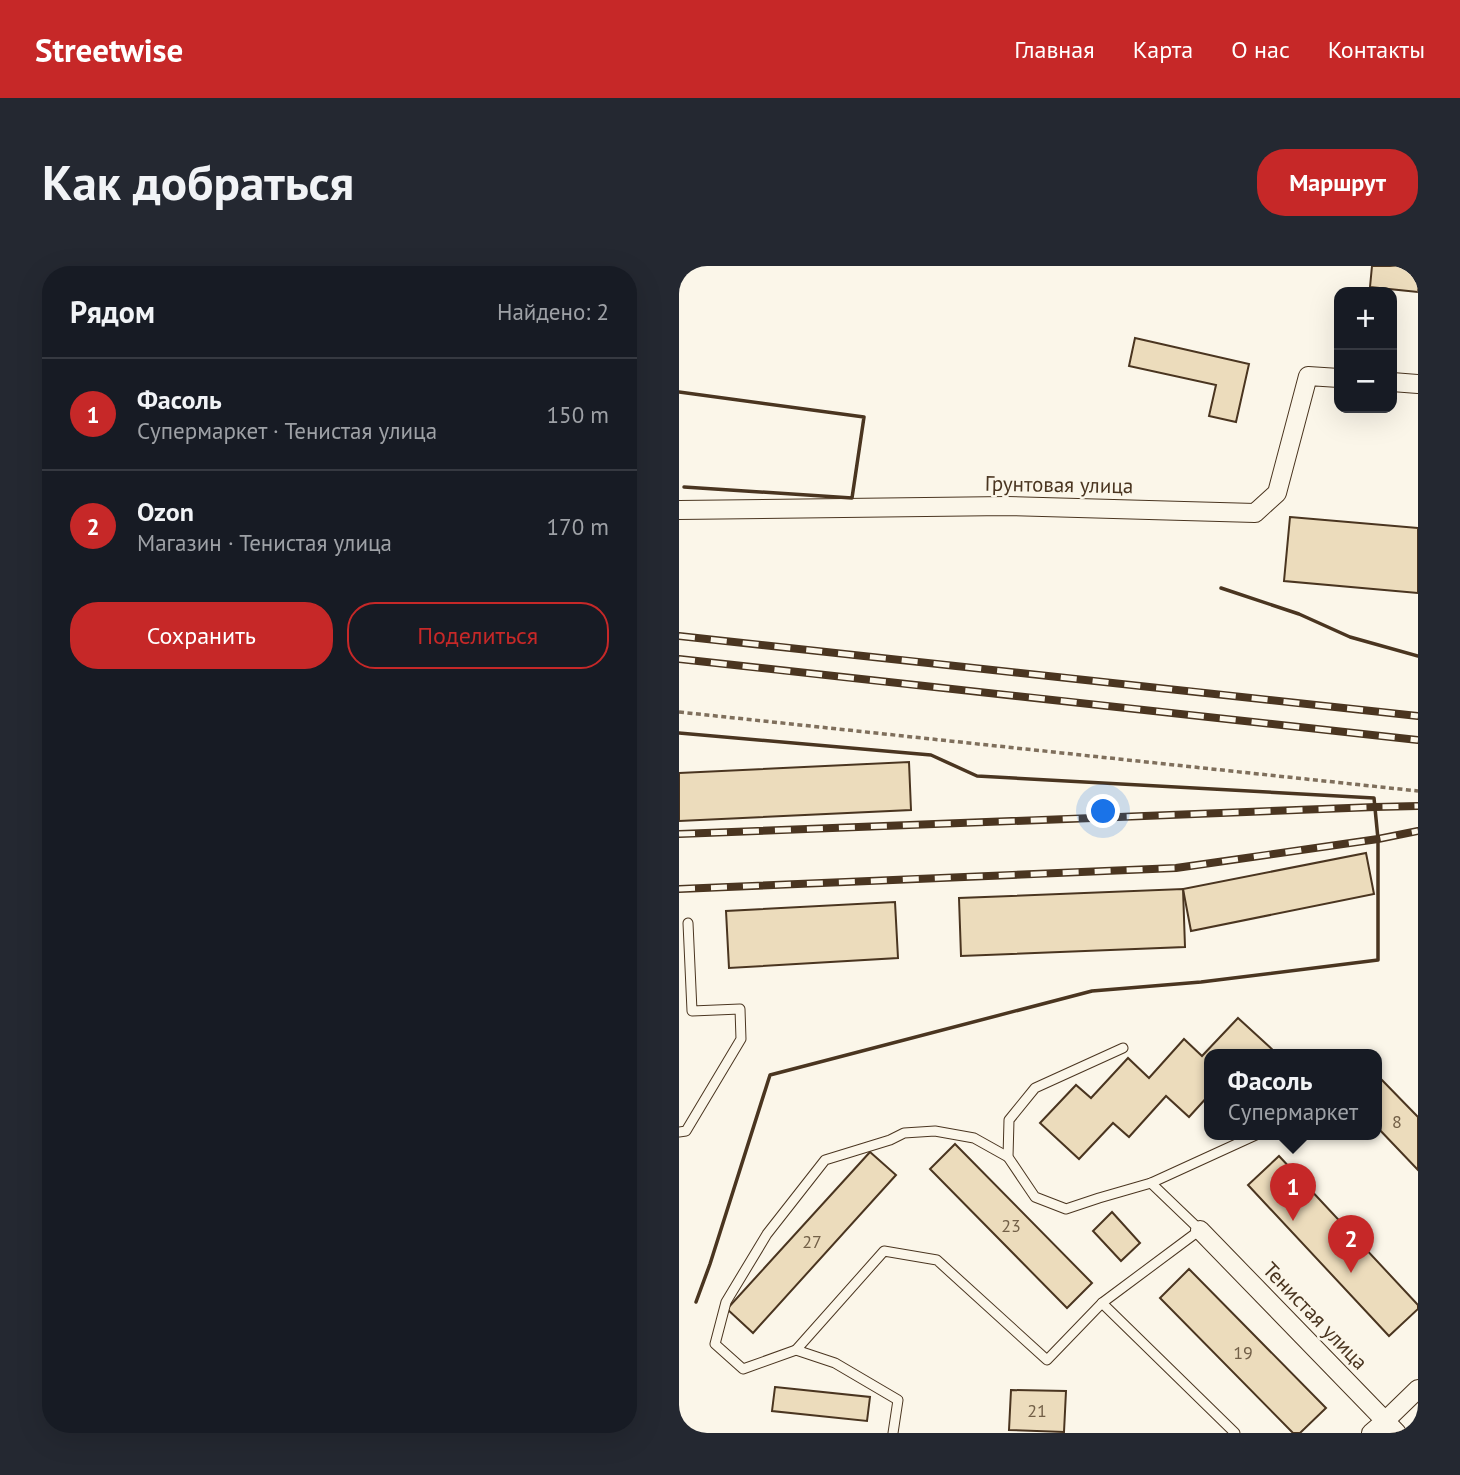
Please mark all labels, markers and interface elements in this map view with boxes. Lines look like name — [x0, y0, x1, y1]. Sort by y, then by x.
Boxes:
text: Streetwise — [35, 28, 183, 71]
text: Главная — [1014, 34, 1095, 65]
text: Карта — [1133, 34, 1193, 65]
text: О нас — [1231, 34, 1290, 65]
text: Контакты — [1328, 34, 1425, 65]
button: Маршрут — [1257, 149, 1418, 216]
text: Как добраться — [42, 150, 354, 214]
map controls — [1334, 287, 1397, 413]
button: + — [1334, 287, 1397, 350]
text: Рядом — [70, 292, 155, 331]
text: Найдено: 2 — [497, 297, 609, 326]
button: − — [1334, 350, 1397, 413]
text: Фасоль — [137, 383, 222, 416]
text: 1 — [86, 400, 100, 429]
text: 150 m — [547, 400, 609, 429]
text: Супермаркет · Тенистая улица — [137, 416, 437, 445]
street label: Грунтовая улица — [985, 470, 1133, 499]
text: Ozon — [137, 495, 194, 528]
text: 2 — [86, 512, 100, 541]
text: 170 m — [547, 512, 609, 541]
text: Магазин · Тенистая улица — [137, 528, 392, 557]
button: Сохранить — [70, 602, 333, 669]
button: Поделиться — [347, 602, 609, 669]
your location — [1086, 794, 1120, 828]
popup — [1204, 1049, 1382, 1140]
text: Фасоль — [1228, 1064, 1312, 1097]
text: Супермаркет — [1228, 1097, 1358, 1126]
house number: 8 — [1392, 1110, 1402, 1133]
pin: 1 — [1270, 1163, 1316, 1221]
house number: 23 — [1001, 1214, 1021, 1237]
pin: 2 — [1328, 1215, 1374, 1273]
house number: 27 — [802, 1230, 822, 1253]
street label: Тенистая улица — [1257, 1256, 1373, 1375]
house number: 19 — [1233, 1341, 1253, 1364]
house number: 21 — [1027, 1399, 1047, 1422]

